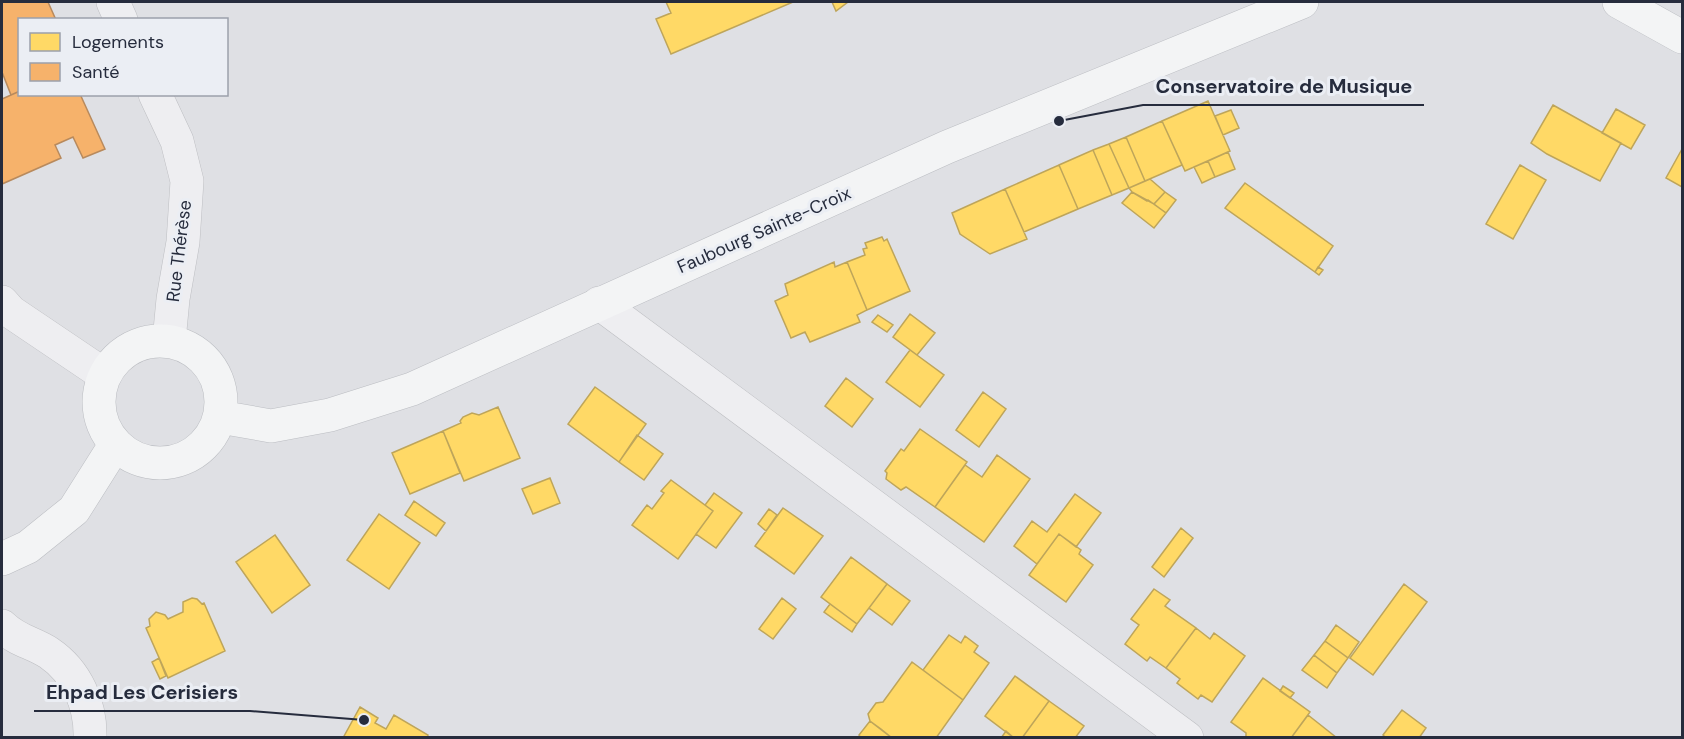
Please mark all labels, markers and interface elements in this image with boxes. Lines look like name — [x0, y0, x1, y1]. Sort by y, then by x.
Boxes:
legend — [18, 18, 228, 96]
text: Logements — [72, 30, 164, 54]
text: Santé — [72, 60, 120, 84]
callout: Conservatoire de Musique — [1143, 67, 1424, 105]
text: Conservatoire de Musique — [1156, 73, 1412, 99]
street label: Faubourg Sainte-Croix — [673, 181, 855, 279]
street label: Rue Thérèse — [161, 199, 197, 303]
callout: Ehpad Les Cerisiers — [34, 673, 250, 711]
text: Ehpad Les Cerisiers — [46, 679, 238, 705]

